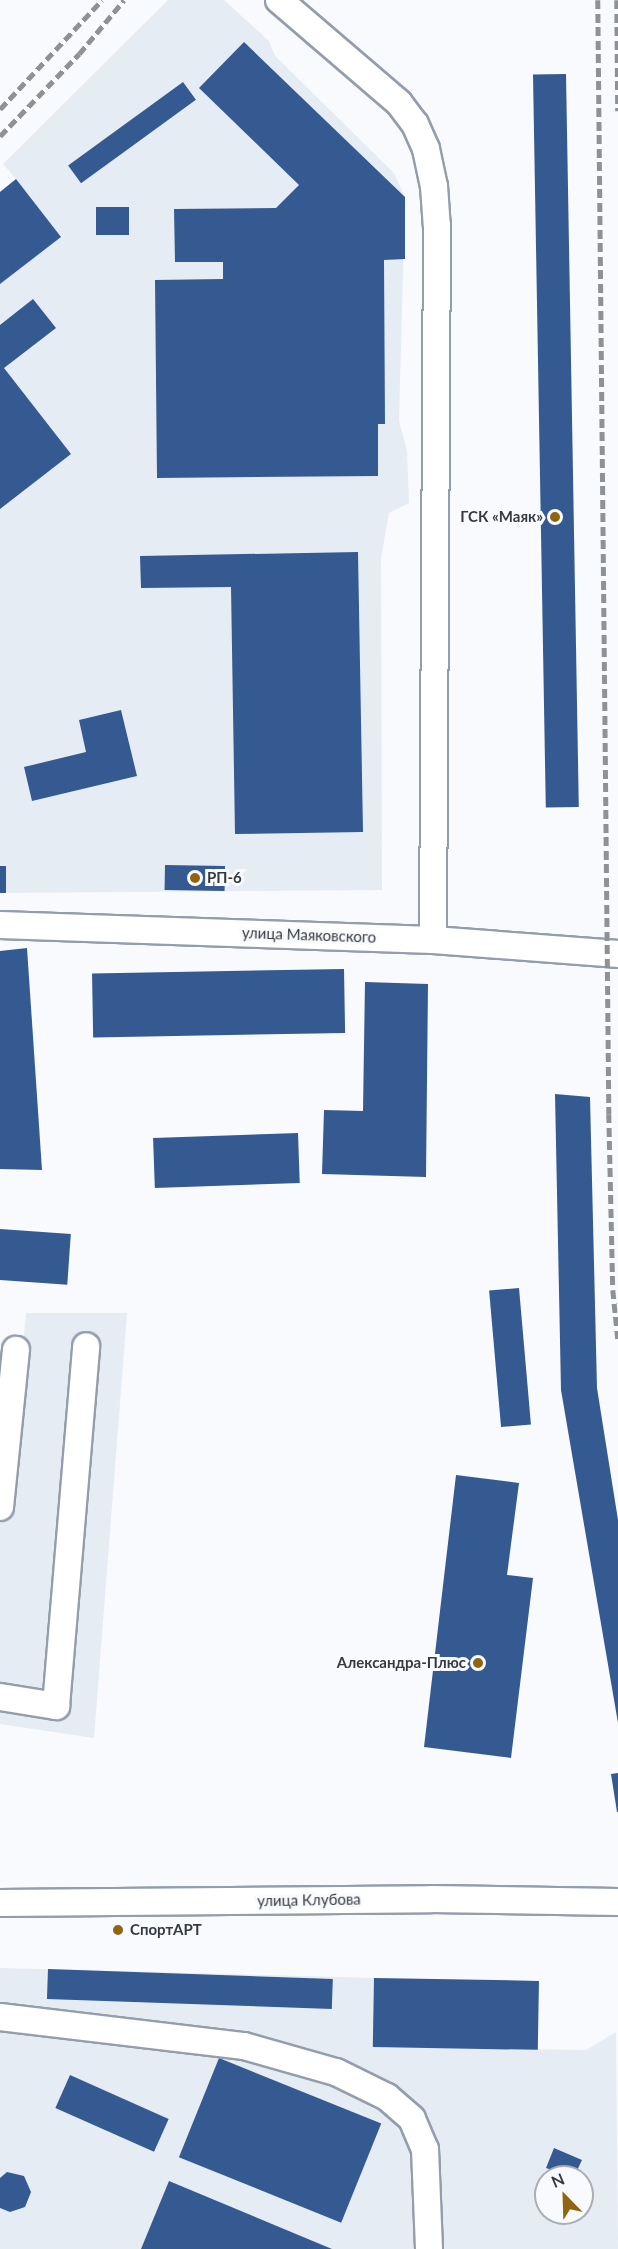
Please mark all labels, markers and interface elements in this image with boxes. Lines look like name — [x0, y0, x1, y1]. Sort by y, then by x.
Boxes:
place label: ГСК «Маяк» — [460, 508, 543, 526]
marker: ГСК «Маяк» — [548, 510, 562, 524]
place label: РП-6 — [207, 869, 242, 887]
marker: РП-6 — [188, 871, 202, 885]
street label: улица Маяковского — [242, 924, 376, 946]
place label: Александра-Плюс — [337, 1654, 466, 1672]
marker: Александра-Плюс — [471, 1656, 485, 1670]
street label: улица Клубова — [257, 1890, 361, 1910]
place label: СпортАРТ — [130, 1921, 202, 1939]
marker: СпортАРТ — [111, 1923, 125, 1937]
north arrow — [534, 2165, 594, 2225]
text: N — [548, 2169, 567, 2191]

